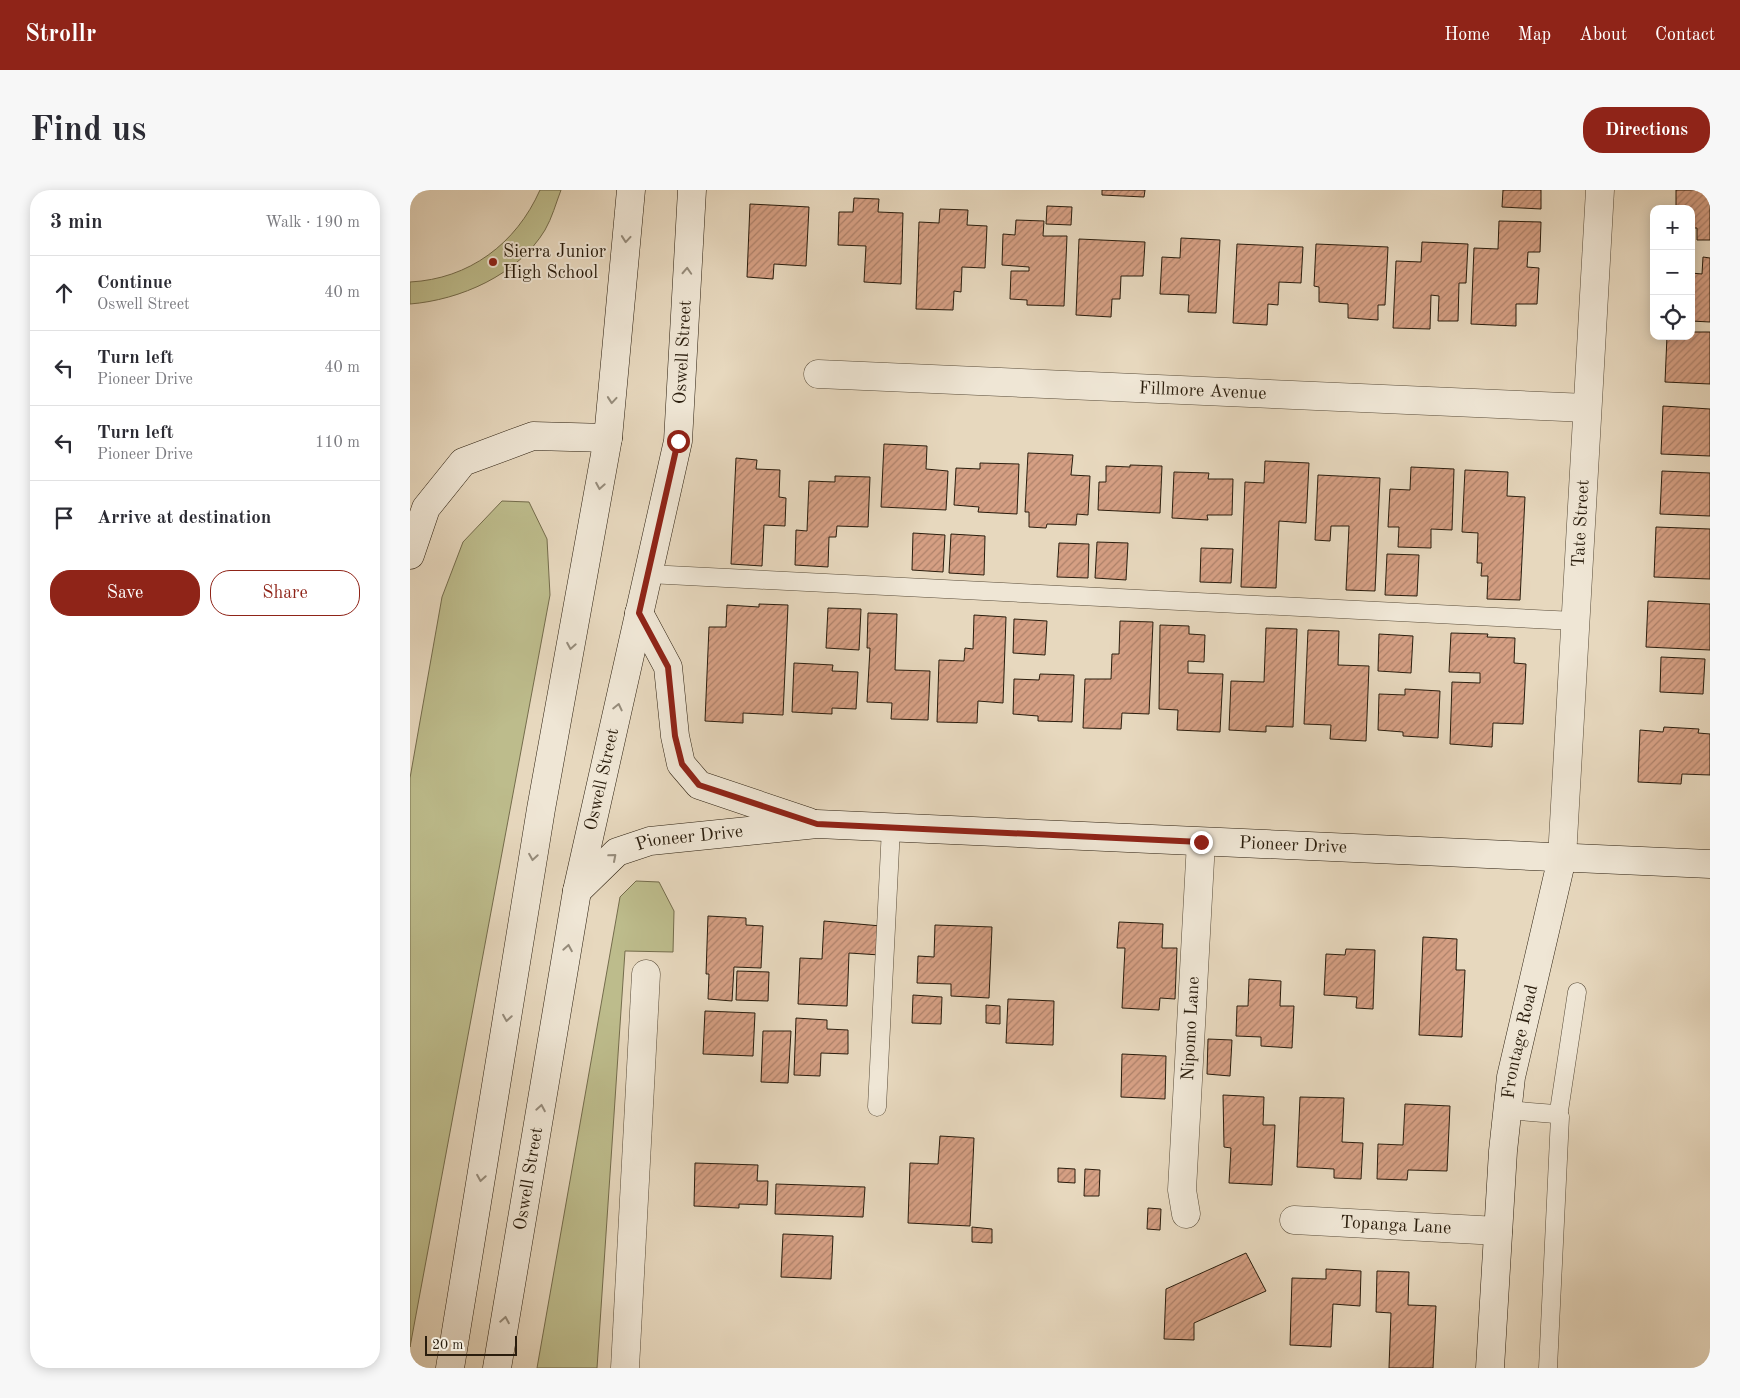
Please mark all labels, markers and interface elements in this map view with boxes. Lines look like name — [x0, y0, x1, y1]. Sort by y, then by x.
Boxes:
text: Strollr — [25, 23, 96, 47]
text: Home — [1444, 26, 1490, 44]
text: Map — [1518, 26, 1551, 44]
text: About — [1579, 26, 1627, 44]
text: Contact — [1655, 26, 1715, 44]
button: Directions — [1583, 107, 1710, 153]
text: Find us — [30, 113, 146, 148]
map controls — [1650, 205, 1695, 340]
button: + — [1650, 205, 1695, 250]
text: 3 min — [50, 212, 103, 233]
text: Walk · 190 m — [265, 215, 360, 231]
one-way arrow — [621, 235, 632, 243]
place label: Sierra Junior High School — [503, 243, 607, 282]
button: − — [1650, 250, 1695, 295]
marker: Sierra Junior High School — [487, 256, 499, 268]
one-way arrow — [682, 267, 693, 275]
text: Continue — [97, 274, 172, 293]
icon: ahead — [50, 279, 78, 307]
text: 40 m — [324, 285, 360, 301]
button: locate — [1650, 295, 1695, 340]
text: Oswell Street — [97, 297, 190, 313]
street label: Oswell Street — [671, 299, 695, 405]
text: Turn left — [97, 349, 174, 368]
icon: left — [50, 354, 78, 382]
text: 40 m — [324, 360, 360, 376]
text: Pioneer Drive — [97, 372, 193, 388]
street label: Fillmore Avenue — [1138, 379, 1267, 403]
one-way arrow — [607, 397, 618, 405]
text: Turn left — [97, 424, 174, 443]
icon: left — [50, 429, 78, 457]
route start — [667, 430, 690, 453]
text: 110 m — [315, 435, 360, 451]
text: Pioneer Drive — [97, 447, 193, 463]
street label: Tate Street — [1570, 479, 1593, 568]
one-way arrow — [595, 482, 605, 491]
icon: arrive — [50, 504, 78, 532]
text: Arrive at destination — [97, 509, 271, 528]
button: Save — [50, 570, 200, 616]
button: Share — [210, 570, 360, 616]
one-way arrow — [566, 642, 576, 651]
one-way arrow — [612, 702, 623, 711]
street label: Oswell Street — [582, 727, 622, 832]
street label: Pioneer Drive — [633, 823, 744, 854]
route end — [1190, 831, 1213, 854]
street label: Pioneer Drive — [1239, 834, 1347, 857]
one-way arrow — [529, 853, 539, 862]
one-way arrow — [607, 854, 616, 863]
one-way arrow — [562, 943, 572, 952]
street label: Nipomo Lane — [1179, 976, 1203, 1081]
street label: Frontage Road — [1500, 983, 1541, 1100]
one-way arrow — [502, 1014, 513, 1022]
one-way arrow — [535, 1104, 545, 1112]
street label: Oswell Street — [511, 1126, 546, 1232]
one-way arrow — [476, 1174, 486, 1183]
street label: Topanga Lane — [1340, 1214, 1452, 1237]
one-way arrow — [500, 1316, 510, 1324]
scale bar — [425, 1333, 518, 1356]
text: 20 m — [432, 1338, 463, 1352]

